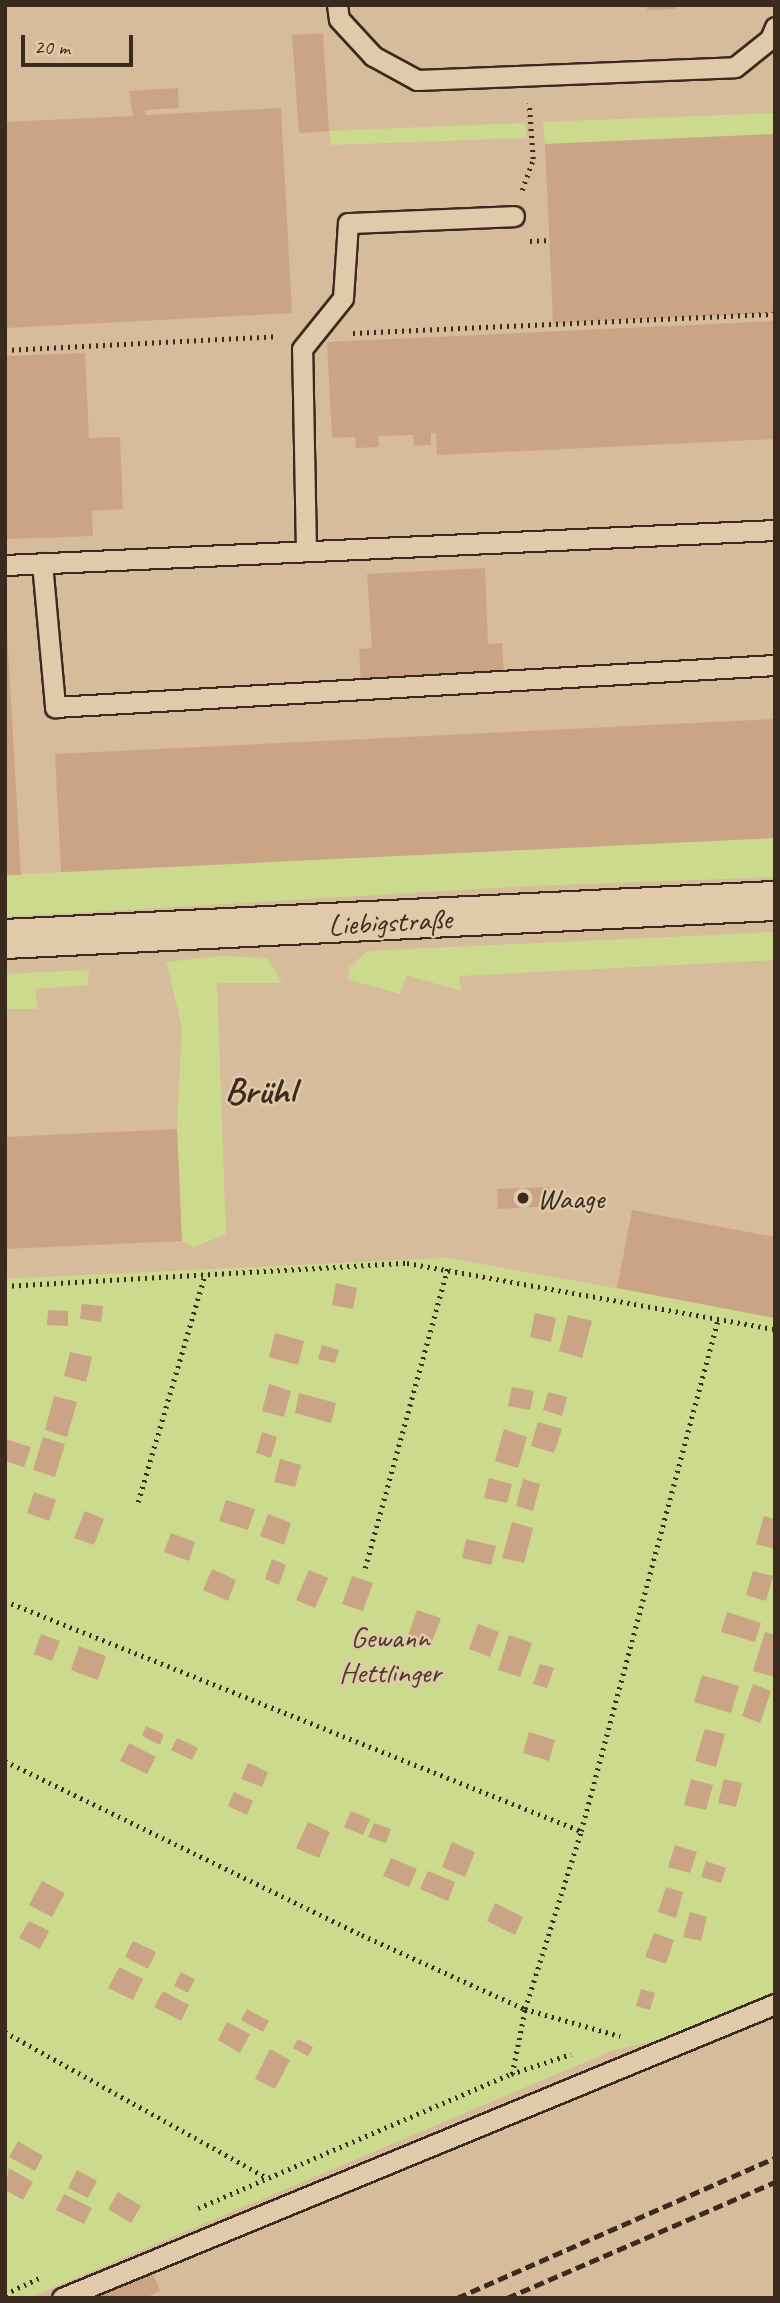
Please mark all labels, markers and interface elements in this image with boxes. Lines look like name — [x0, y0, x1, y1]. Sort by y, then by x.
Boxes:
scale bar — [24, 21, 136, 65]
text: 20 m — [34, 34, 70, 60]
street label: Liebigstraße — [327, 901, 453, 943]
district label: Brühl — [225, 1069, 295, 1113]
place label: Waage — [537, 1180, 604, 1216]
marker: Waage — [515, 1190, 531, 1206]
park label: Gewann Hettlinger — [339, 1619, 441, 1690]

